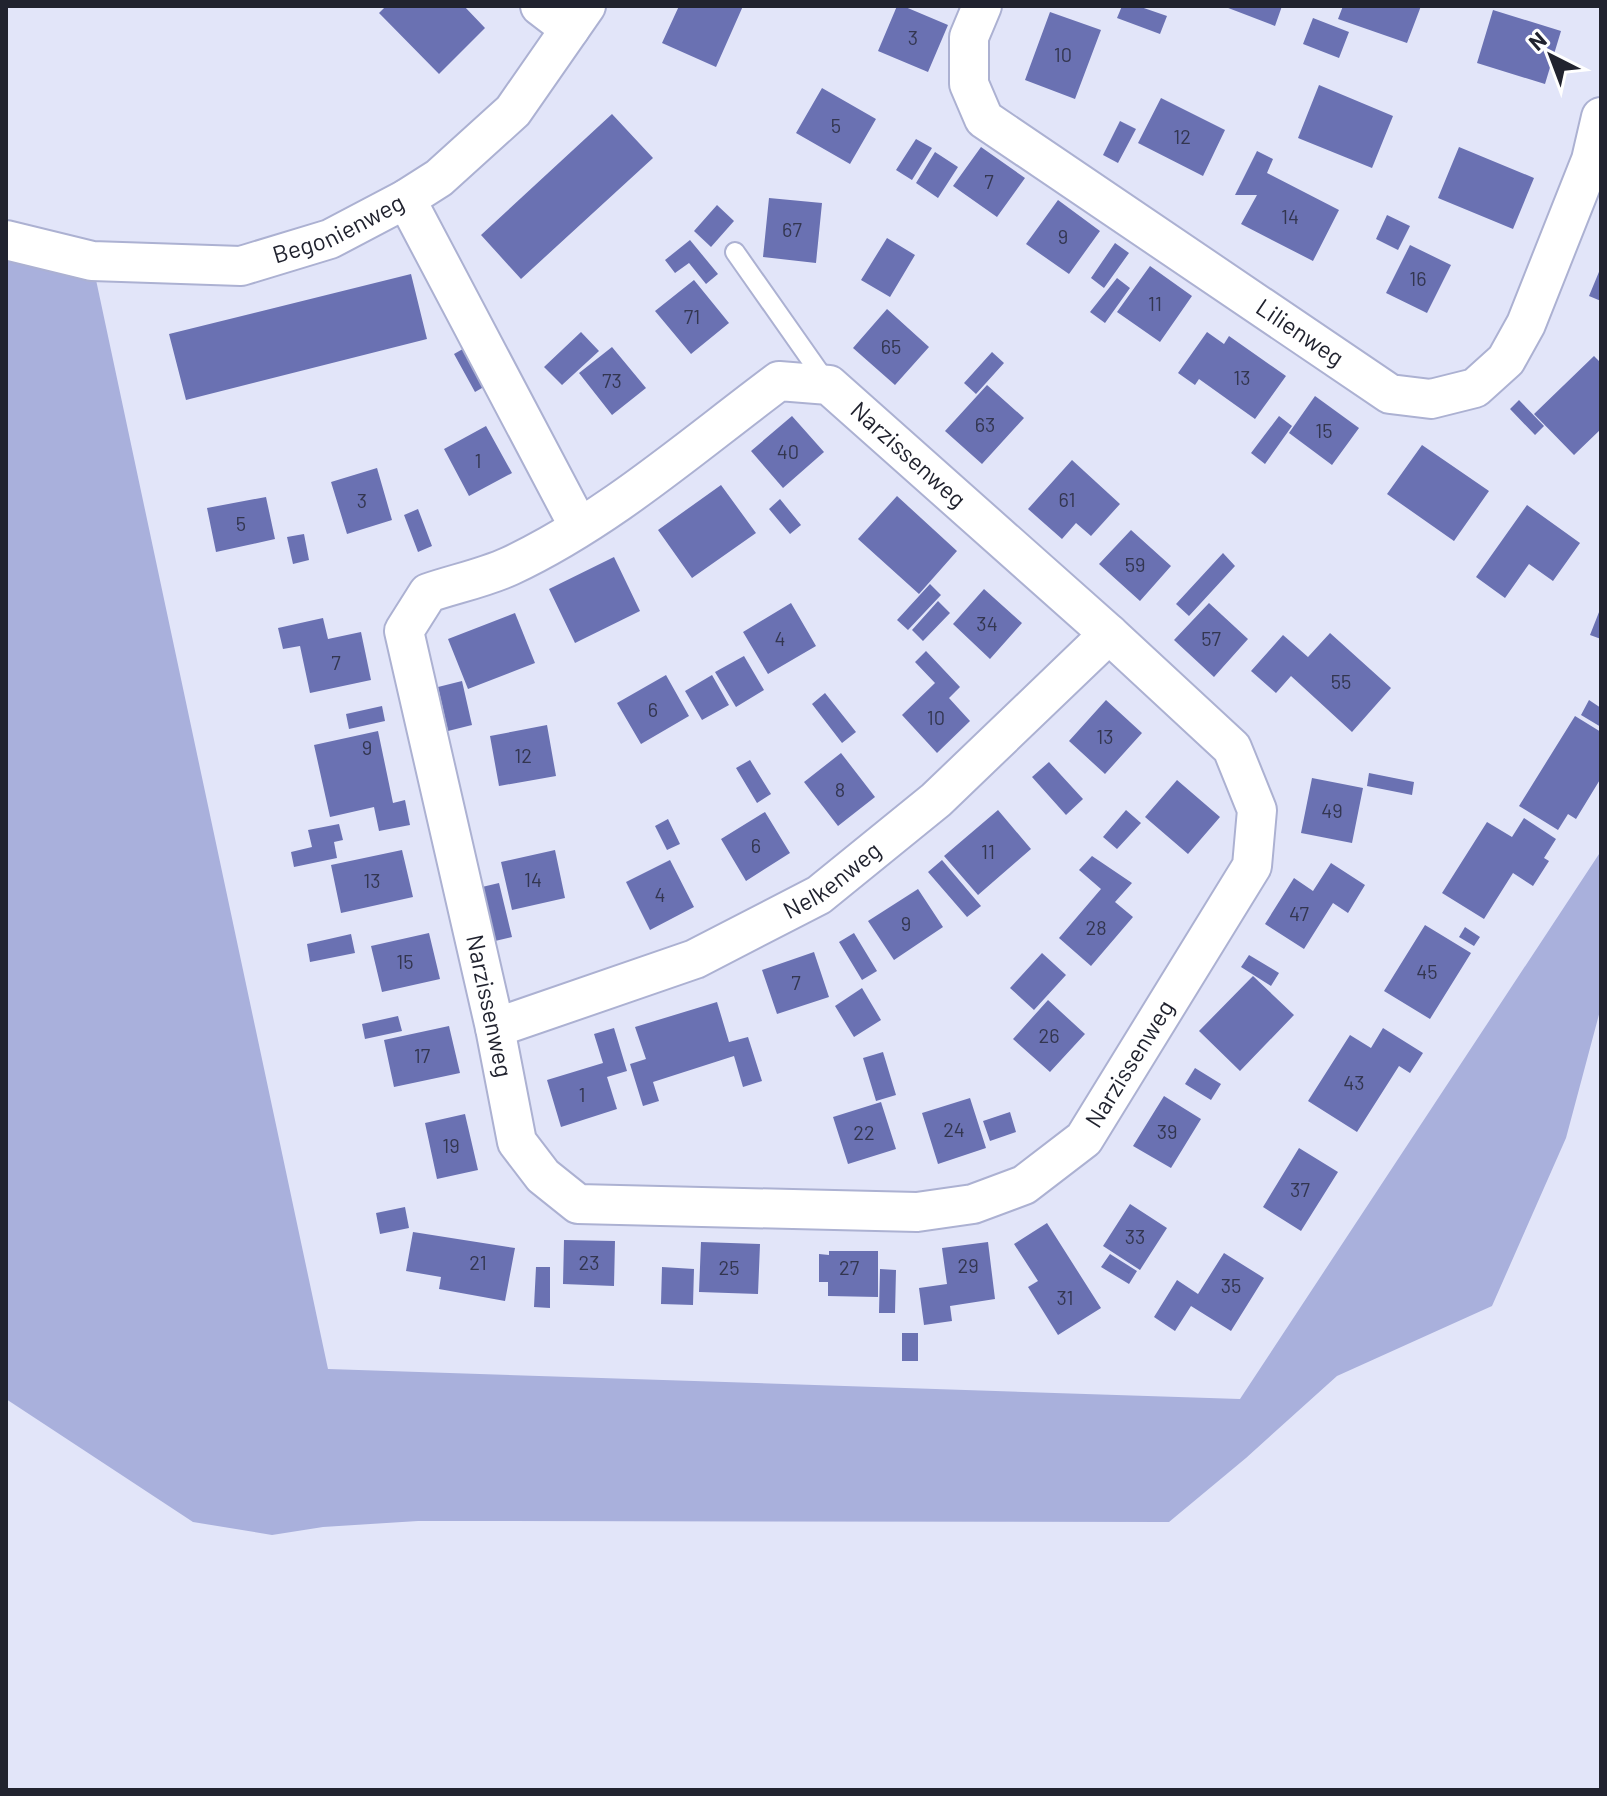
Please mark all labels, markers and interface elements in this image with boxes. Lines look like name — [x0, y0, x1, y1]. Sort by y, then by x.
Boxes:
north arrow — [1511, 16, 1591, 96]
house number: 3 — [908, 25, 918, 49]
text: N — [1523, 26, 1551, 55]
house number: 10 — [1054, 42, 1072, 66]
house number: 5 — [831, 113, 841, 137]
house number: 12 — [1173, 124, 1191, 148]
house number: 7 — [984, 169, 994, 193]
street label: Begonienweg — [269, 187, 408, 269]
house number: 14 — [1281, 204, 1299, 228]
house number: 67 — [782, 217, 802, 241]
house number: 9 — [1058, 224, 1068, 248]
house number: 16 — [1409, 266, 1427, 290]
house number: 11 — [1148, 291, 1162, 315]
street label: Lilienweg — [1251, 292, 1350, 372]
house number: 71 — [684, 304, 700, 328]
house number: 65 — [881, 334, 901, 358]
house number: 13 — [1233, 365, 1251, 389]
house number: 73 — [602, 368, 622, 392]
street label: Narzissenweg — [845, 395, 973, 513]
house number: 63 — [975, 412, 995, 436]
house number: 15 — [1315, 418, 1333, 442]
house number: 40 — [777, 439, 799, 463]
house number: 1 — [475, 448, 482, 472]
house number: 61 — [1059, 487, 1075, 511]
house number: 3 — [357, 488, 367, 512]
house number: 5 — [236, 511, 246, 535]
house number: 59 — [1125, 552, 1145, 576]
house number: 34 — [976, 611, 998, 635]
house number: 4 — [774, 626, 786, 650]
house number: 57 — [1201, 626, 1221, 650]
house number: 7 — [331, 650, 341, 674]
house number: 55 — [1331, 669, 1351, 693]
house number: 6 — [648, 697, 658, 721]
house number: 10 — [927, 705, 945, 729]
house number: 13 — [1096, 724, 1114, 748]
house number: 9 — [362, 735, 372, 759]
house number: 12 — [514, 743, 532, 767]
house number: 8 — [835, 777, 845, 801]
house number: 49 — [1321, 798, 1343, 822]
house number: 6 — [751, 833, 761, 857]
street label: Nelkenweg — [778, 835, 886, 924]
house number: 11 — [981, 839, 995, 863]
house number: 14 — [524, 867, 542, 891]
house number: 13 — [363, 868, 381, 892]
house number: 4 — [654, 882, 666, 906]
house number: 47 — [1289, 901, 1309, 925]
house number: 9 — [901, 911, 911, 935]
house number: 28 — [1085, 915, 1107, 939]
street label: Narzissenweg — [461, 932, 520, 1080]
house number: 15 — [396, 949, 414, 973]
house number: 45 — [1416, 959, 1438, 983]
house number: 7 — [791, 970, 801, 994]
street label: Narzissenweg — [1078, 994, 1179, 1132]
house number: 26 — [1038, 1023, 1060, 1047]
house number: 17 — [414, 1043, 431, 1067]
house number: 43 — [1343, 1070, 1365, 1094]
house number: 1 — [579, 1082, 586, 1106]
house number: 24 — [943, 1117, 965, 1141]
house number: 39 — [1157, 1119, 1177, 1143]
house number: 22 — [853, 1120, 875, 1144]
house number: 19 — [442, 1133, 460, 1157]
house number: 37 — [1290, 1177, 1310, 1201]
house number: 33 — [1125, 1224, 1145, 1248]
house number: 21 — [469, 1250, 487, 1274]
house number: 23 — [579, 1250, 599, 1274]
house number: 29 — [957, 1253, 979, 1277]
house number: 25 — [719, 1255, 740, 1279]
house number: 27 — [839, 1255, 860, 1279]
house number: 35 — [1221, 1273, 1241, 1297]
house number: 31 — [1056, 1285, 1074, 1309]

